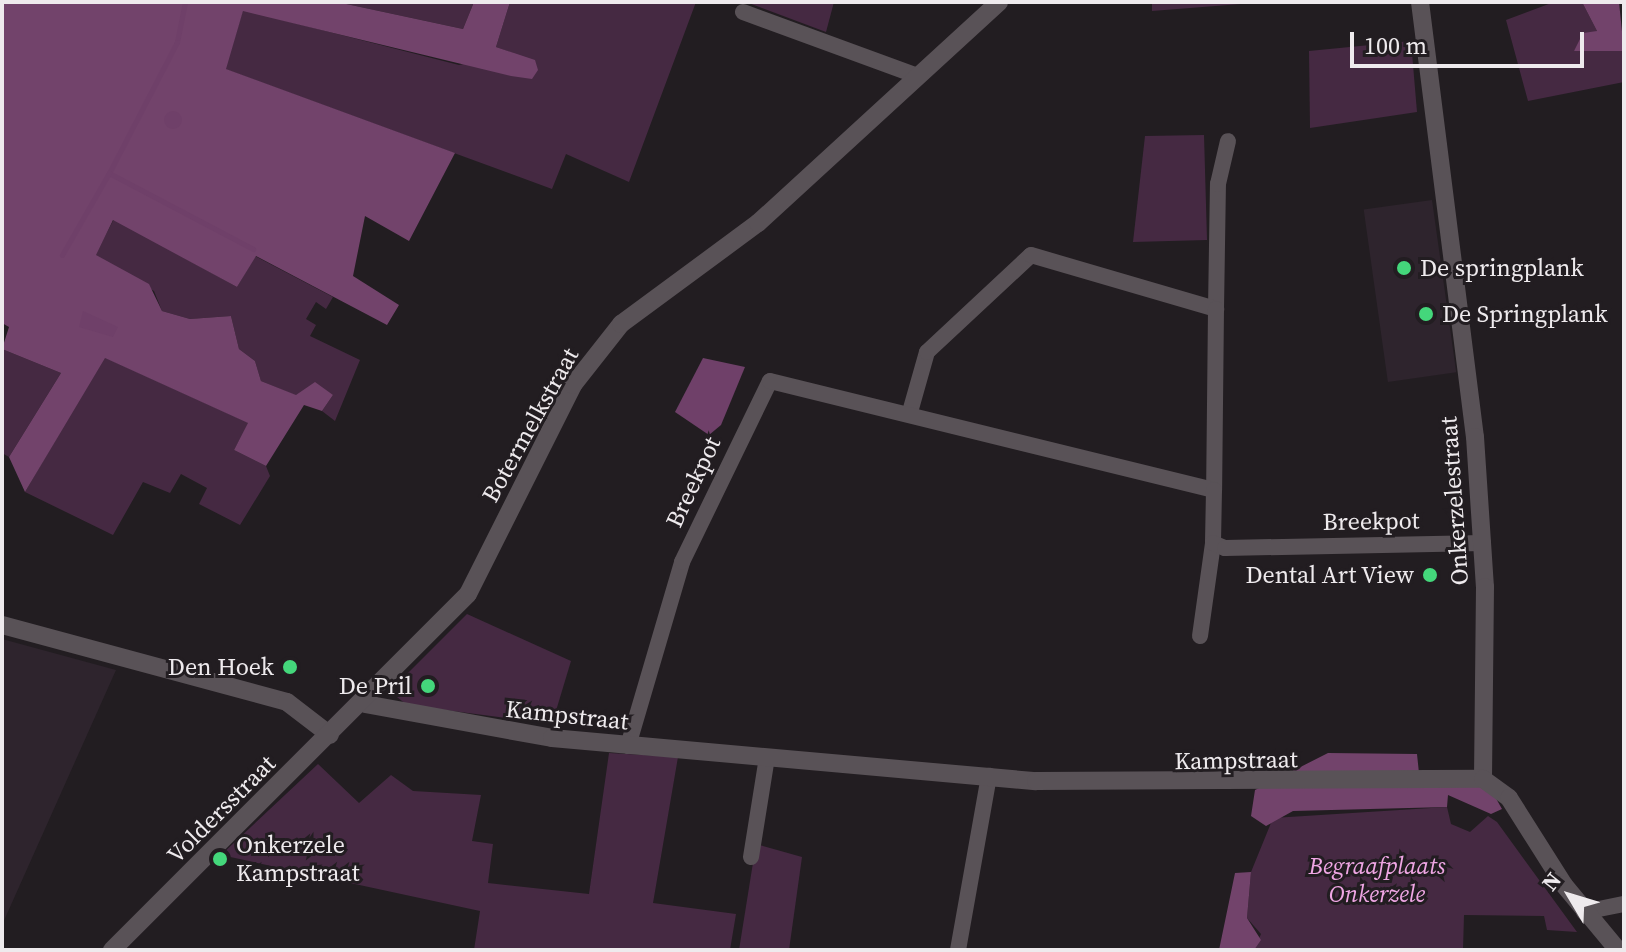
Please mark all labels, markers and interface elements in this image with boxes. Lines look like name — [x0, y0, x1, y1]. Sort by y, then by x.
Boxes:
scale bar — [1354, 16, 1588, 66]
text: 100 m — [1364, 29, 1427, 62]
place label: De springplank — [1420, 254, 1584, 282]
marker: De springplank — [1395, 259, 1413, 277]
place label: De Springplank — [1442, 300, 1608, 328]
marker: De Springplank — [1417, 305, 1435, 323]
street label: Botermelkstraat — [476, 343, 584, 507]
street label: Onkerzelestraat — [1434, 416, 1474, 586]
street label: Breekpot — [659, 432, 727, 532]
street label: Breekpot — [1322, 506, 1420, 536]
place label: Dental Art View — [1245, 561, 1414, 589]
marker: Dental Art View — [1421, 566, 1439, 584]
place label: Den Hoek — [168, 653, 274, 681]
marker: Den Hoek — [281, 658, 299, 676]
place label: De Pril — [339, 672, 412, 700]
marker: De Pril — [419, 677, 437, 695]
street label: Kampstraat — [504, 694, 630, 736]
street label: Kampstraat — [1174, 745, 1298, 775]
street label: Voldersstraat — [161, 749, 281, 869]
place label: Onkerzele Kampstraat — [236, 831, 359, 887]
marker: Onkerzele Kampstraat — [211, 850, 229, 868]
park label: Begraafplaats Onkerzele — [1309, 852, 1445, 908]
north arrow — [1530, 856, 1610, 936]
text: N — [1534, 866, 1568, 897]

